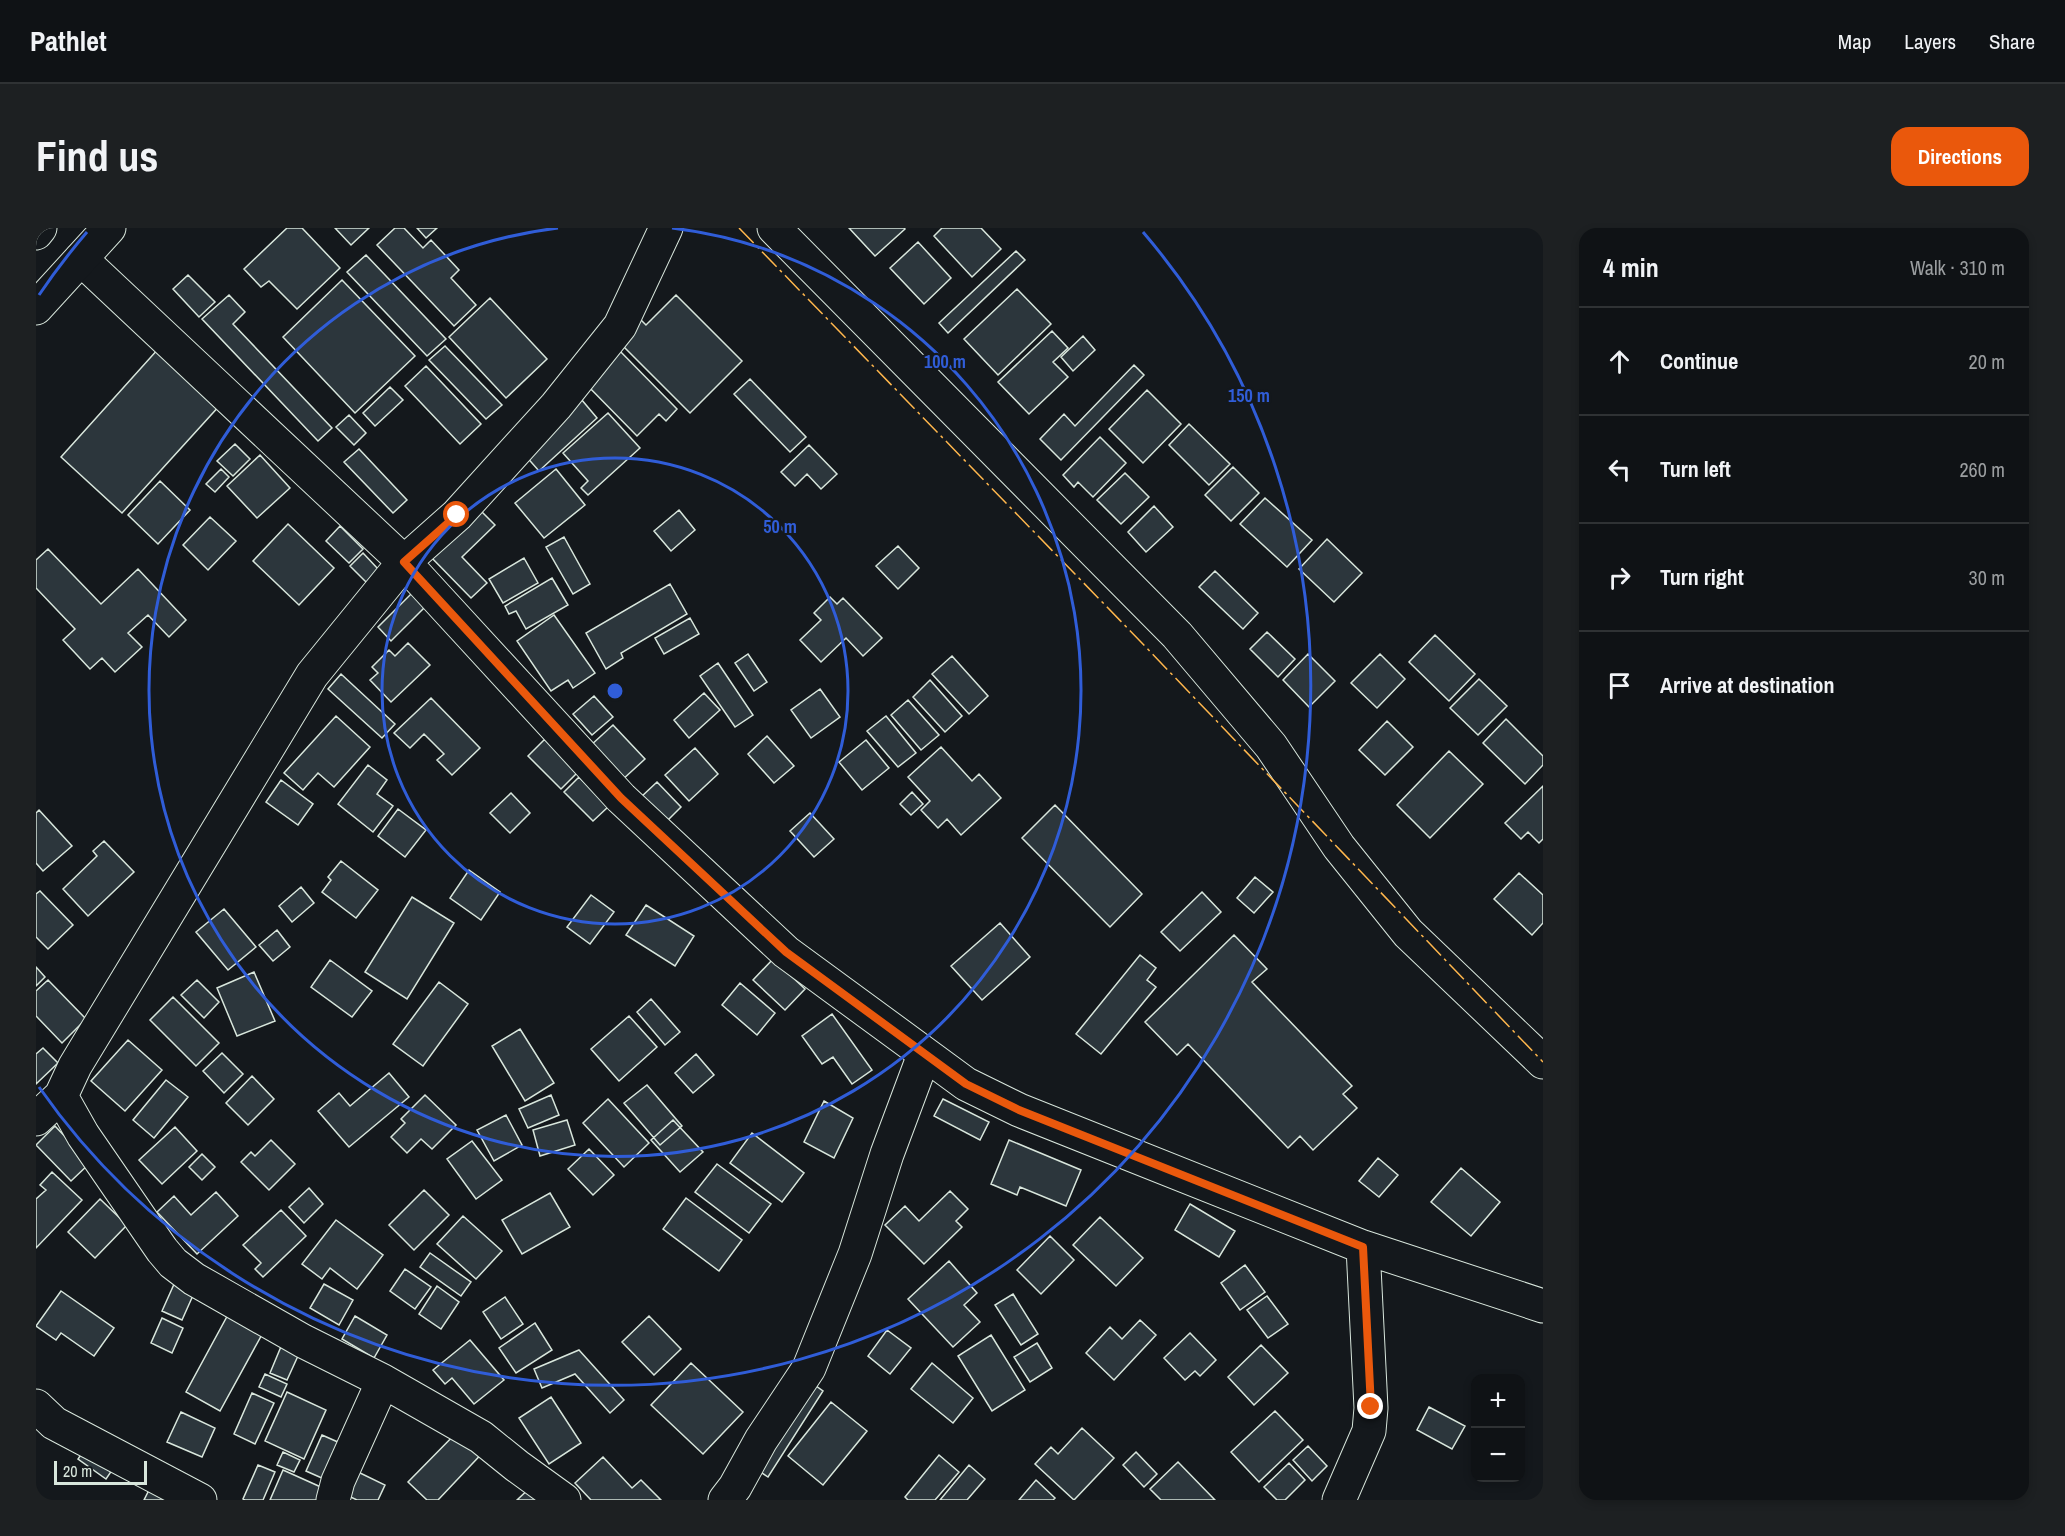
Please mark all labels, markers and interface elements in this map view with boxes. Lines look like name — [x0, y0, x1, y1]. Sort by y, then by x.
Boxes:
text: Pathlet — [30, 22, 107, 60]
text: Map — [1838, 27, 1871, 56]
text: Layers — [1904, 27, 1956, 56]
text: Share — [1989, 27, 2035, 56]
button: Directions — [1891, 127, 2029, 186]
text: Find us — [36, 128, 158, 184]
text: 4 min — [1603, 250, 1659, 285]
text: Walk · 310 m — [1910, 254, 2005, 281]
icon: ahead — [1603, 345, 1636, 378]
text: Continue — [1660, 346, 1738, 376]
text: 20 m — [1969, 348, 2005, 375]
text: 100 m — [924, 349, 966, 374]
text: 150 m — [1228, 383, 1270, 408]
icon: left — [1603, 453, 1636, 486]
text: Turn left — [1660, 454, 1731, 484]
text: 260 m — [1959, 456, 2005, 483]
route start — [443, 501, 469, 527]
text: 50 m — [763, 514, 797, 539]
icon: right — [1603, 561, 1636, 594]
text: Turn right — [1660, 562, 1744, 592]
text: 30 m — [1969, 564, 2005, 591]
icon: arrive — [1603, 669, 1636, 702]
text: Arrive at destination — [1660, 670, 1834, 700]
centre of rings — [605, 681, 625, 701]
map controls — [1471, 1374, 1525, 1482]
button: + — [1471, 1374, 1525, 1428]
route end — [1357, 1393, 1383, 1419]
button: − — [1471, 1428, 1525, 1482]
scale bar — [54, 1458, 147, 1486]
text: 20 m — [63, 1460, 92, 1482]

